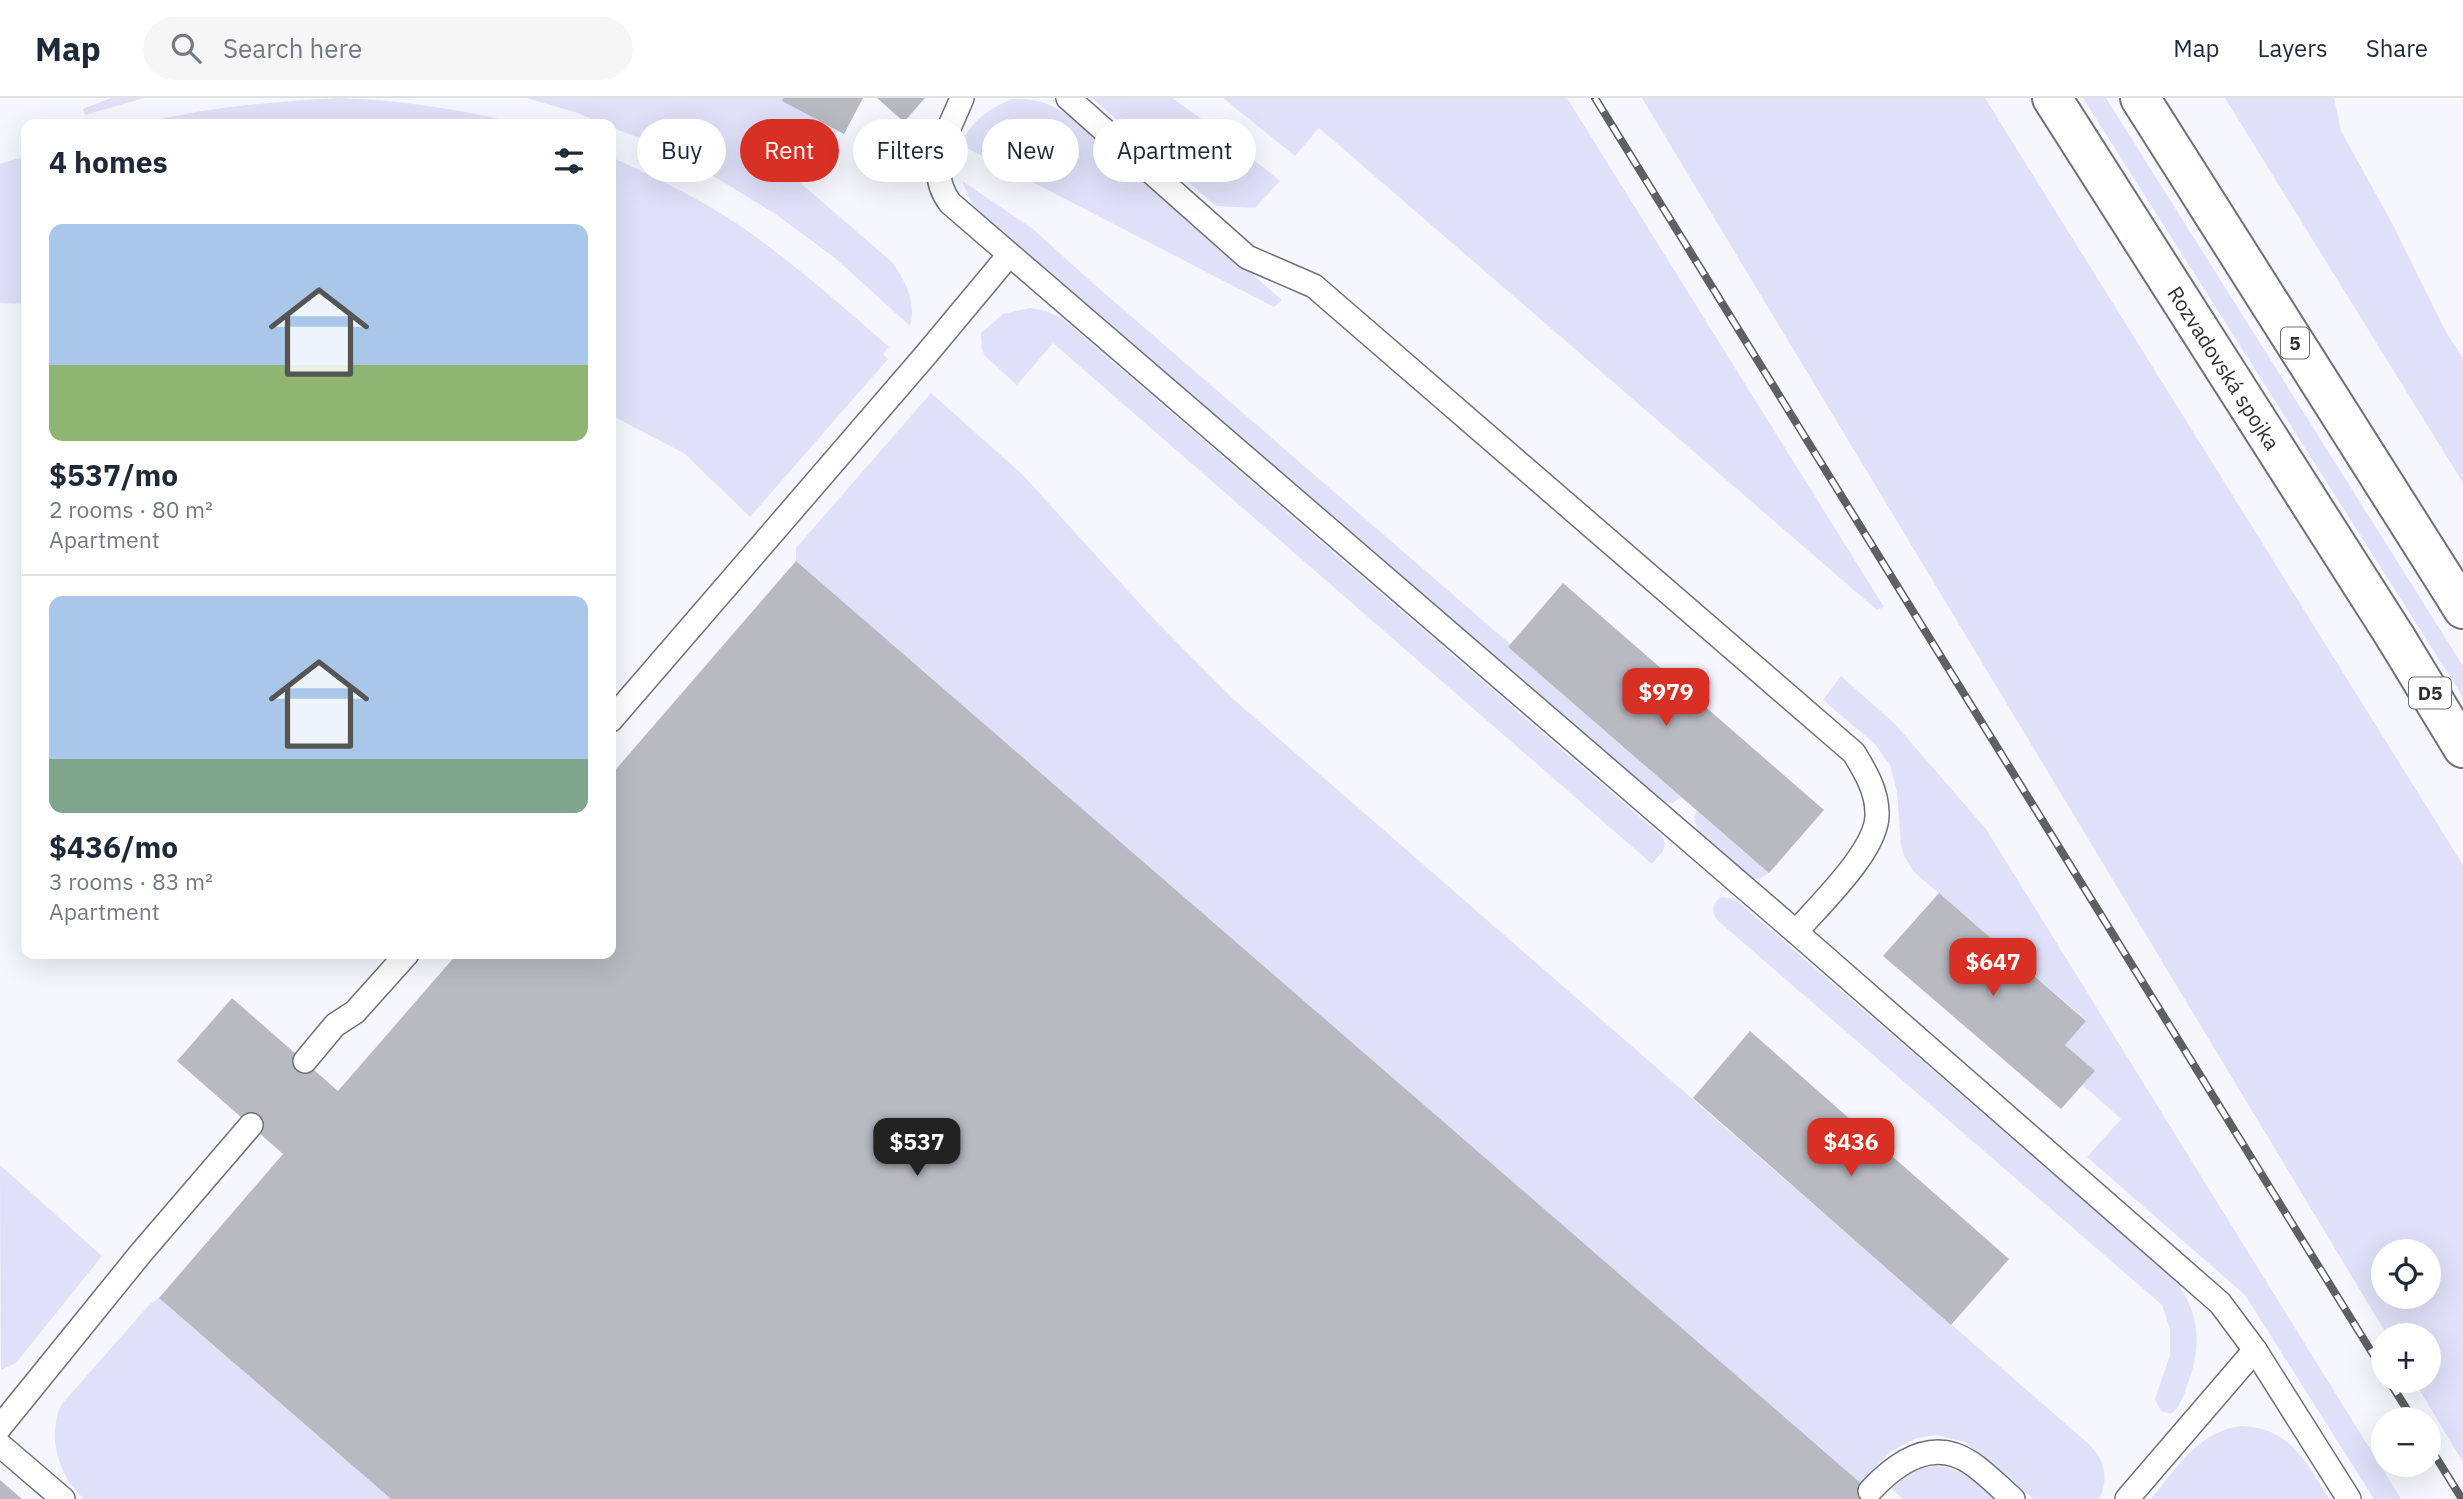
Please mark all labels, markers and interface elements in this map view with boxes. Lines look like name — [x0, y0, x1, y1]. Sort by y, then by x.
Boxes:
search box — [143, 17, 633, 80]
text: Map — [35, 27, 101, 70]
icon: search — [167, 29, 205, 67]
text: Search here — [223, 31, 362, 65]
text: Map — [2173, 32, 2220, 64]
text: Layers — [2258, 32, 2328, 64]
text: Share — [2366, 32, 2428, 64]
chip: Buy — [637, 119, 726, 182]
chip: Rent — [740, 119, 839, 182]
chip: Filters — [853, 119, 968, 182]
chip: New — [982, 119, 1079, 182]
chip: Apartment — [1093, 119, 1256, 182]
text: 4 homes — [49, 142, 168, 181]
icon: filters — [550, 142, 588, 180]
icon: home — [256, 269, 382, 395]
street label: Rozvadovská spojka — [2161, 281, 2287, 455]
road number: 5 — [2281, 328, 2309, 358]
text: $537/mo — [49, 455, 178, 494]
text: 2 rooms · 80 m² — [49, 494, 213, 524]
text: Apartment — [49, 524, 160, 554]
icon: home — [256, 641, 382, 767]
pin: $979 — [1625, 668, 1707, 728]
text: $979 — [1638, 676, 1694, 706]
road number: D5 — [2409, 678, 2451, 708]
text: $436/mo — [49, 827, 178, 866]
text: 3 rooms · 83 m² — [49, 866, 213, 896]
text: Apartment — [49, 896, 160, 926]
pin: $647 — [1952, 939, 2034, 998]
text: $647 — [1965, 946, 2021, 976]
pin: $537 — [876, 1118, 958, 1178]
pin: $436 — [1810, 1118, 1892, 1178]
text: $537 — [889, 1126, 945, 1156]
text: $436 — [1823, 1126, 1879, 1156]
map controls — [2371, 1239, 2441, 1477]
button: locate — [2371, 1239, 2441, 1309]
button: + — [2371, 1323, 2441, 1393]
button: − — [2371, 1407, 2441, 1477]

